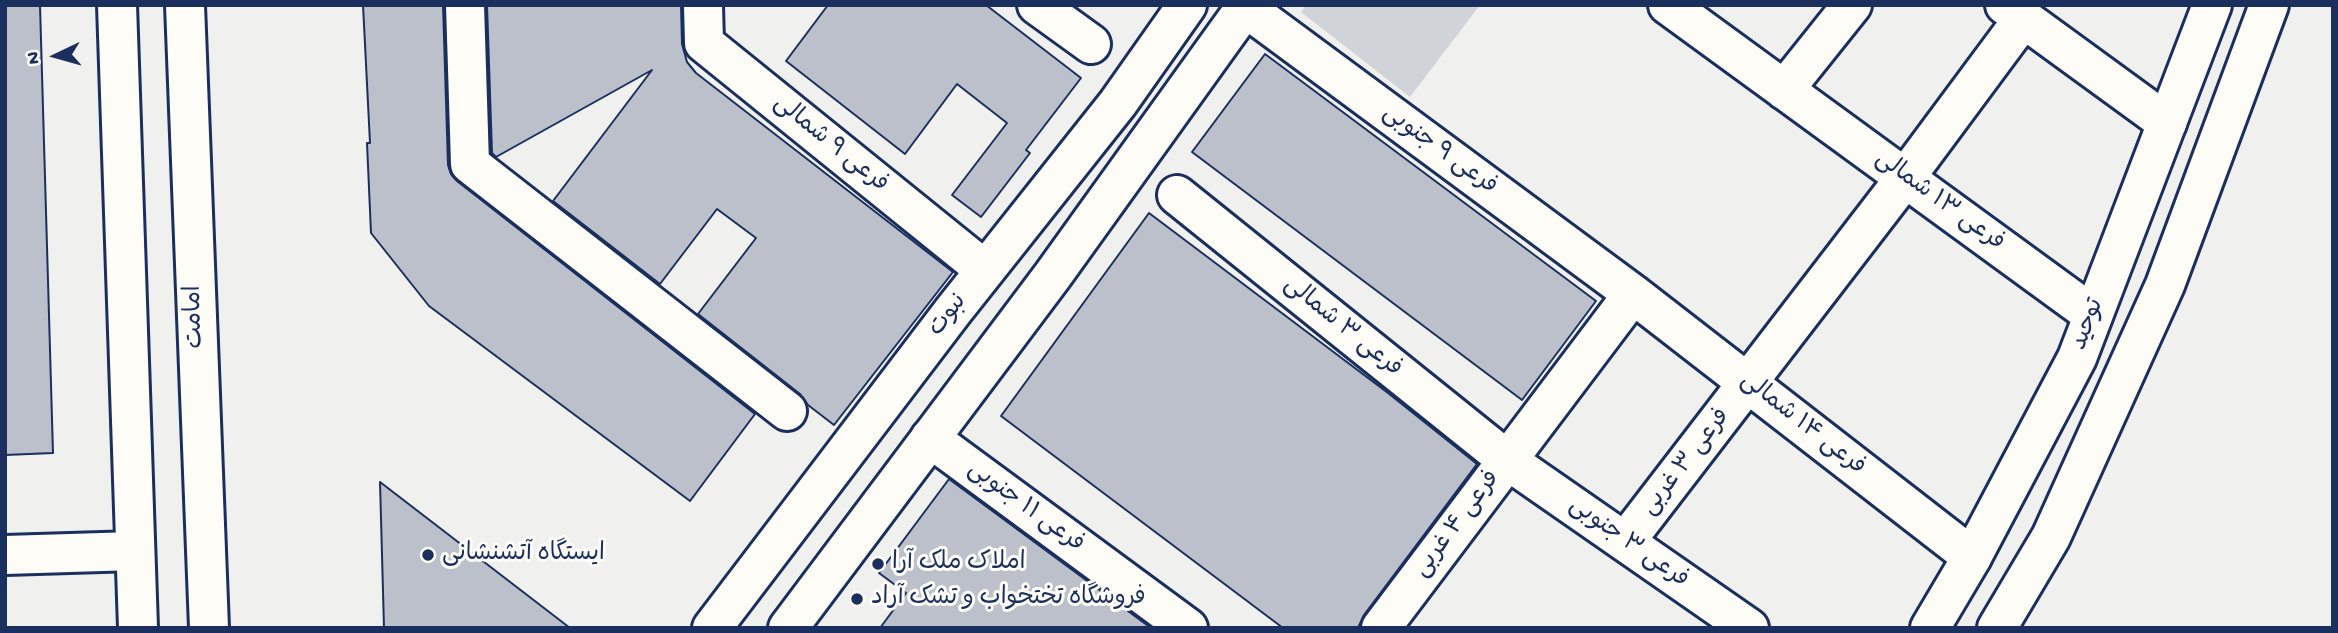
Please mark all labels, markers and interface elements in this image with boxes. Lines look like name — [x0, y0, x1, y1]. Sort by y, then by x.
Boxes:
north arrow — [21, 21, 91, 91]
text: N — [23, 51, 47, 65]
street label: فرعی ۹ شمالی — [767, 90, 893, 200]
street label: فرعی ۹ جنوبی — [1376, 100, 1502, 202]
street label: فرعی ۱۳ شمالی — [1869, 145, 2009, 259]
street label: فرعی ۳ شمالی — [1277, 272, 1407, 384]
street label: امامت — [181, 285, 211, 349]
street label: نبوت — [923, 289, 975, 343]
street label: توحید — [2066, 295, 2112, 355]
street label: فرعی ۱۴ شمالی — [1734, 367, 1870, 483]
street label: فرعی ۳ غربی — [1636, 404, 1738, 522]
street label: فرعی ۱۱ جنوبی — [961, 456, 1089, 560]
street label: فرعی ۴ غربی — [1409, 466, 1507, 584]
street label: فرعی ۳ جنوبی — [1563, 492, 1693, 596]
place label: ایستگاه آتشنشانی — [442, 541, 605, 569]
marker: ایستگاه آتشنشانی — [420, 547, 436, 563]
place label: املاک ملک آرا — [892, 550, 1026, 578]
marker: املاک ملک آرا — [870, 556, 886, 572]
place label: فروشگاه تختخواب و تشک آراد — [871, 585, 1146, 613]
marker: فروشگاه تختخواب و تشک آراد — [849, 591, 865, 607]

